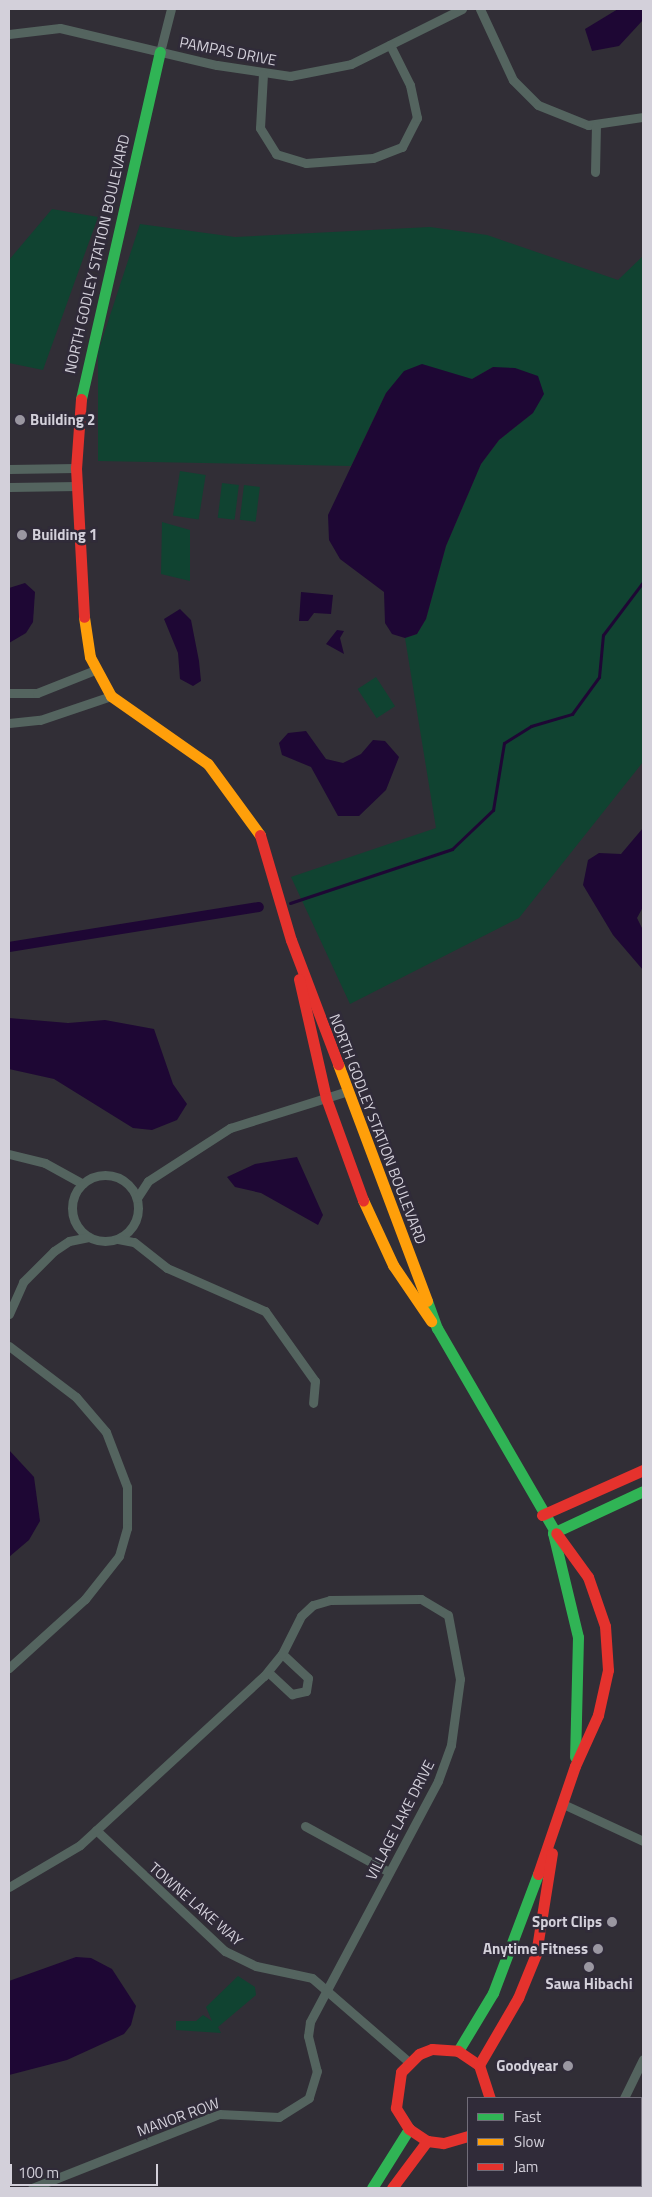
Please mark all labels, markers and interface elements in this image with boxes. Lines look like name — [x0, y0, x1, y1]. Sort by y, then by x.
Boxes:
street label: PAMPAS DRIVE — [178, 33, 278, 69]
street label: NORTH GODLEY STATION BOULEVARD — [61, 133, 133, 375]
place label: Building 2 — [30, 411, 95, 429]
marker: Building 2 — [14, 414, 26, 426]
place label: Building 1 — [32, 526, 97, 544]
marker: Building 1 — [16, 529, 28, 541]
street label: NORTH GODLEY STATION BOULEVARD — [326, 1011, 430, 1247]
street label: VILLAGE LAKE DRIVE — [362, 1757, 438, 1883]
street label: TOWNE LAKE WAY — [146, 1859, 246, 1949]
place label: Sport Clips — [532, 1913, 602, 1931]
marker: Sport Clips — [606, 1916, 618, 1928]
place label: Anytime Fitness — [483, 1940, 588, 1958]
marker: Anytime Fitness — [592, 1943, 604, 1955]
marker: Sawa Hibachi — [583, 1961, 595, 1973]
place label: Sawa Hibachi — [545, 1975, 633, 1993]
place label: Goodyear — [496, 2057, 558, 2075]
marker: Goodyear — [562, 2060, 574, 2072]
street label: MANOR ROW — [134, 2094, 222, 2140]
legend — [467, 2097, 642, 2187]
text: Fast — [514, 2105, 541, 2128]
text: Slow — [514, 2130, 545, 2153]
scale bar — [12, 2154, 160, 2186]
text: Jam — [514, 2155, 538, 2178]
text: 100 m — [18, 2161, 59, 2184]

